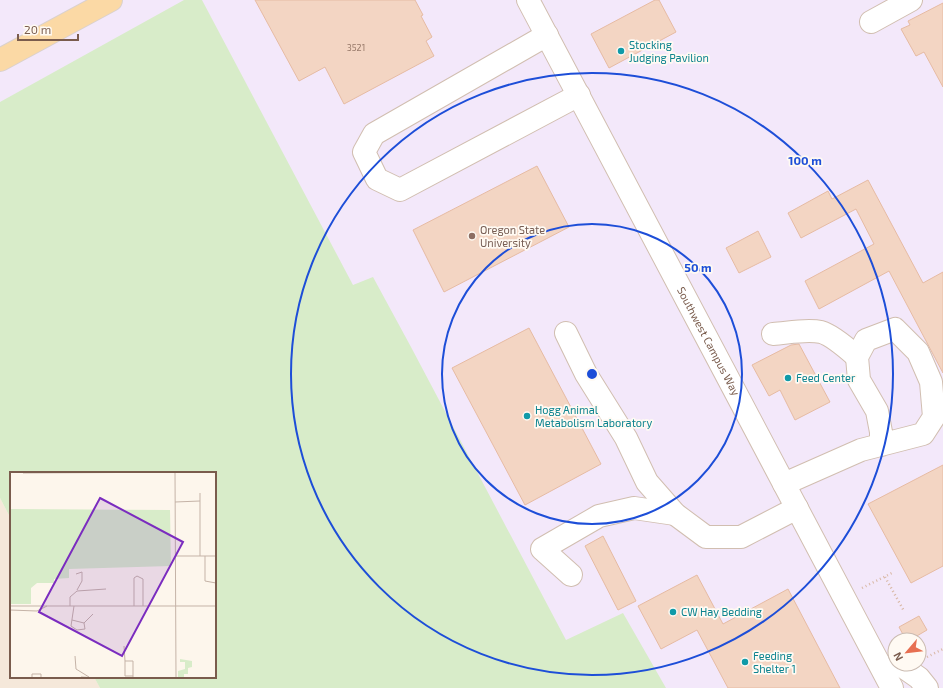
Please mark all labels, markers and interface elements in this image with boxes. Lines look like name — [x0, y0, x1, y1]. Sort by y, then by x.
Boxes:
scale bar — [18, 16, 78, 42]
text: 20 m — [24, 22, 51, 36]
place label: Stocking Judging Pavilion — [629, 38, 709, 64]
house number: 3521 — [347, 42, 365, 53]
marker: Stocking Judging Pavilion — [616, 46, 626, 56]
text: 100 m — [788, 153, 822, 167]
place label: Oregon State University — [480, 223, 545, 249]
marker: Oregon State University — [467, 231, 477, 241]
text: 50 m — [684, 260, 712, 274]
street label: Southwest Campus Way — [675, 284, 743, 398]
centre of rings — [585, 367, 599, 381]
place label: Feed Center — [796, 371, 856, 384]
marker: Feed Center — [783, 373, 793, 383]
place label: Hogg Animal Metabolism Laboratory — [535, 403, 652, 429]
marker: Hogg Animal Metabolism Laboratory — [522, 411, 532, 421]
inset map — [10, 472, 216, 678]
place label: CW Hay Bedding — [681, 605, 762, 618]
marker: CW Hay Bedding — [668, 607, 678, 617]
north arrow — [887, 632, 927, 672]
place label: Feeding Shelter 1 — [753, 649, 796, 675]
text: N — [890, 650, 905, 663]
marker: Feeding Shelter 1 — [740, 657, 750, 667]

